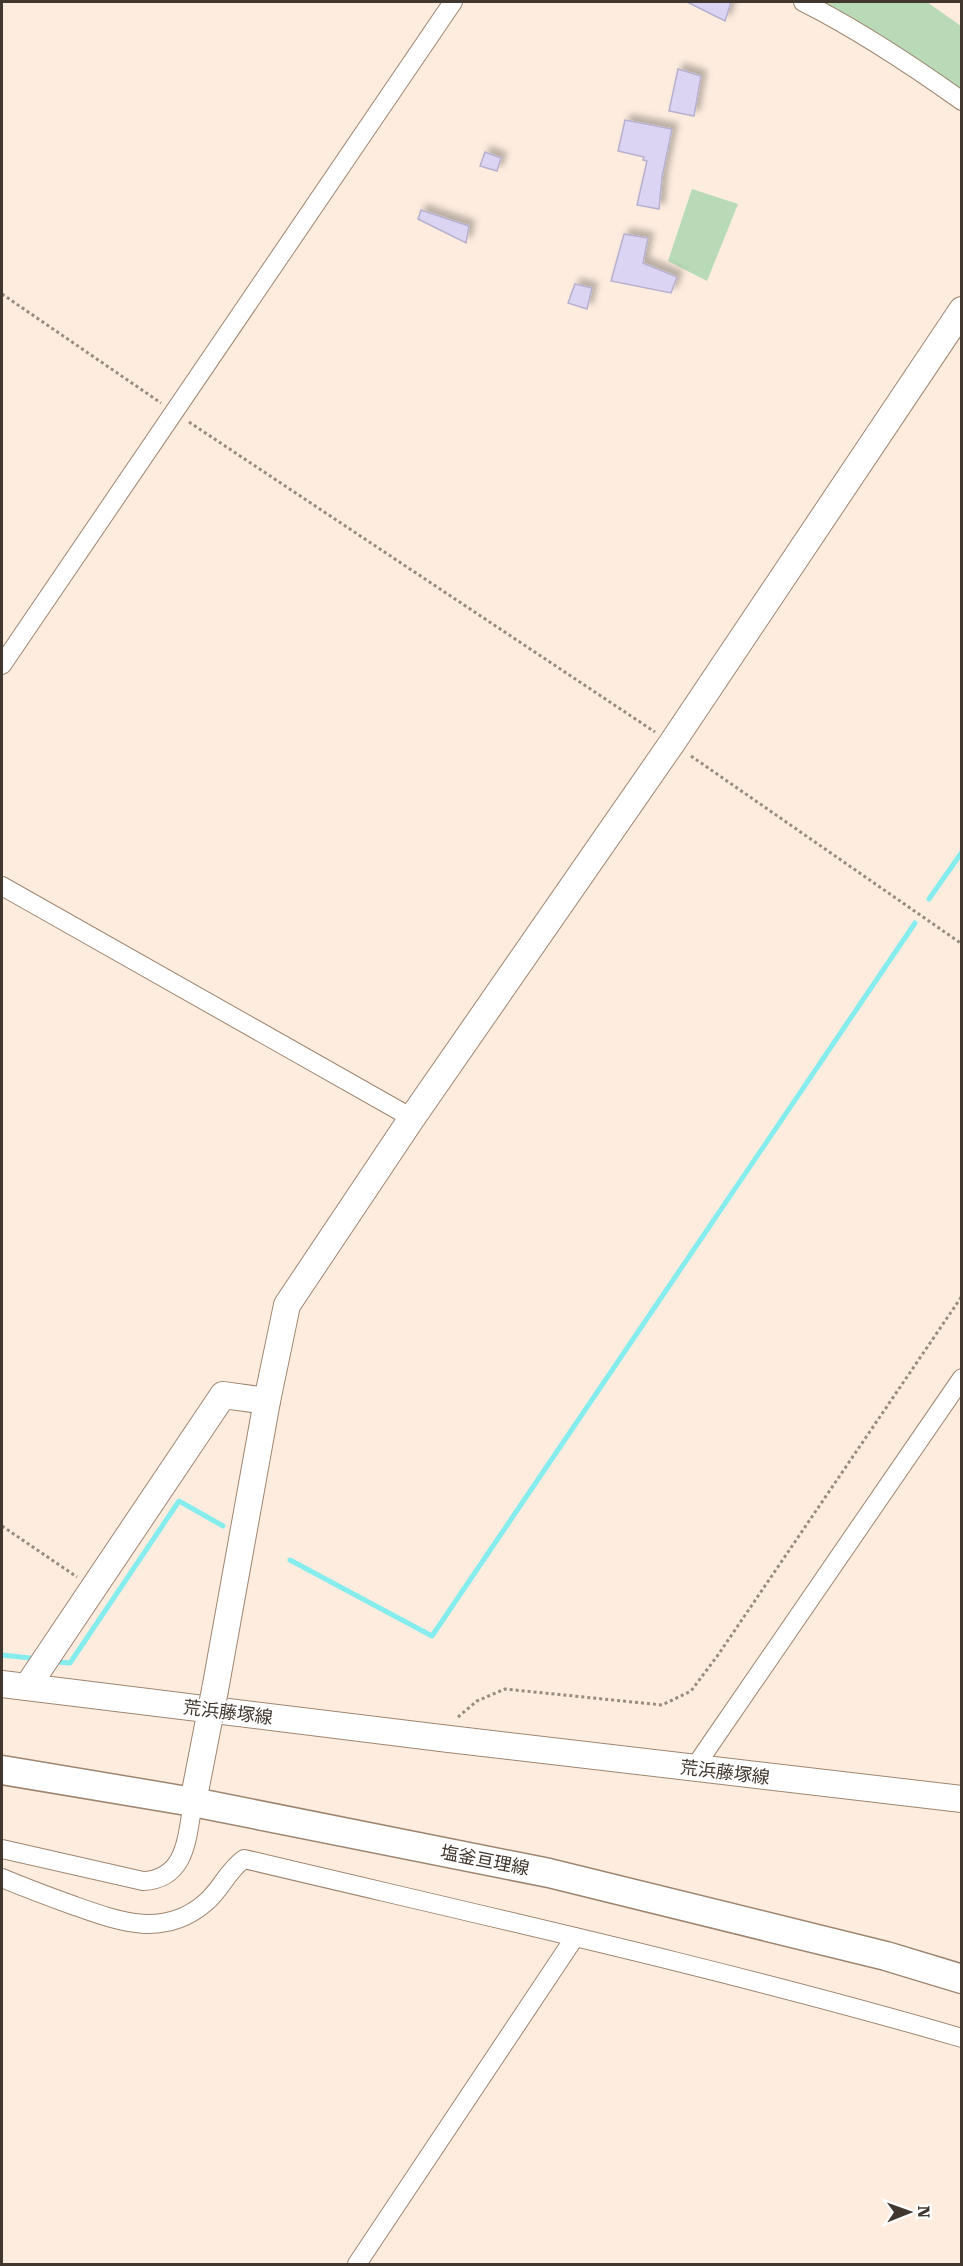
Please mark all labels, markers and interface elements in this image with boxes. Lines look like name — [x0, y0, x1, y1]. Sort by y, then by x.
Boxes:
street label: 荒浜藤塚線 — [182, 1696, 274, 1728]
street label: 荒浜藤塚線 — [679, 1756, 771, 1788]
street label: 塩釜亘理線 — [439, 1841, 531, 1879]
north arrow — [879, 2182, 939, 2242]
text: N — [914, 2205, 933, 2218]

